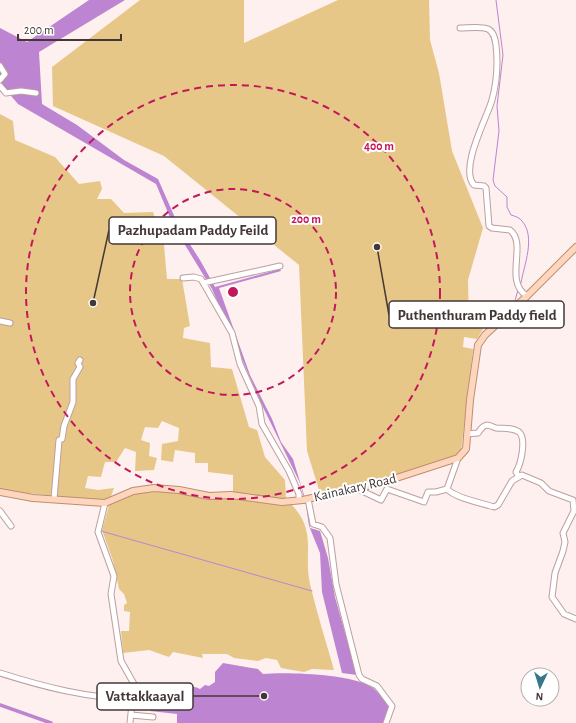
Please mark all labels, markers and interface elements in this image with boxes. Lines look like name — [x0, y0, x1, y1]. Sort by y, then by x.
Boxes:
scale bar — [18, 16, 121, 42]
text: 200 m — [24, 24, 54, 36]
text: 400 m — [364, 140, 394, 152]
text: 200 m — [291, 213, 321, 225]
callout: Pazhupadam Paddy Feild — [109, 217, 276, 244]
text: Pazhupadam Paddy Feild — [118, 223, 269, 238]
centre of rings — [226, 285, 240, 299]
callout: Puthenthuram Paddy field — [389, 301, 564, 328]
text: Puthenthuram Paddy field — [397, 308, 557, 323]
street label: Kainakary Road — [312, 472, 398, 504]
north arrow — [520, 667, 560, 707]
callout: Vattakkaayal — [97, 683, 193, 710]
text: Vattakkaayal — [105, 689, 185, 704]
text: N — [535, 691, 544, 702]

